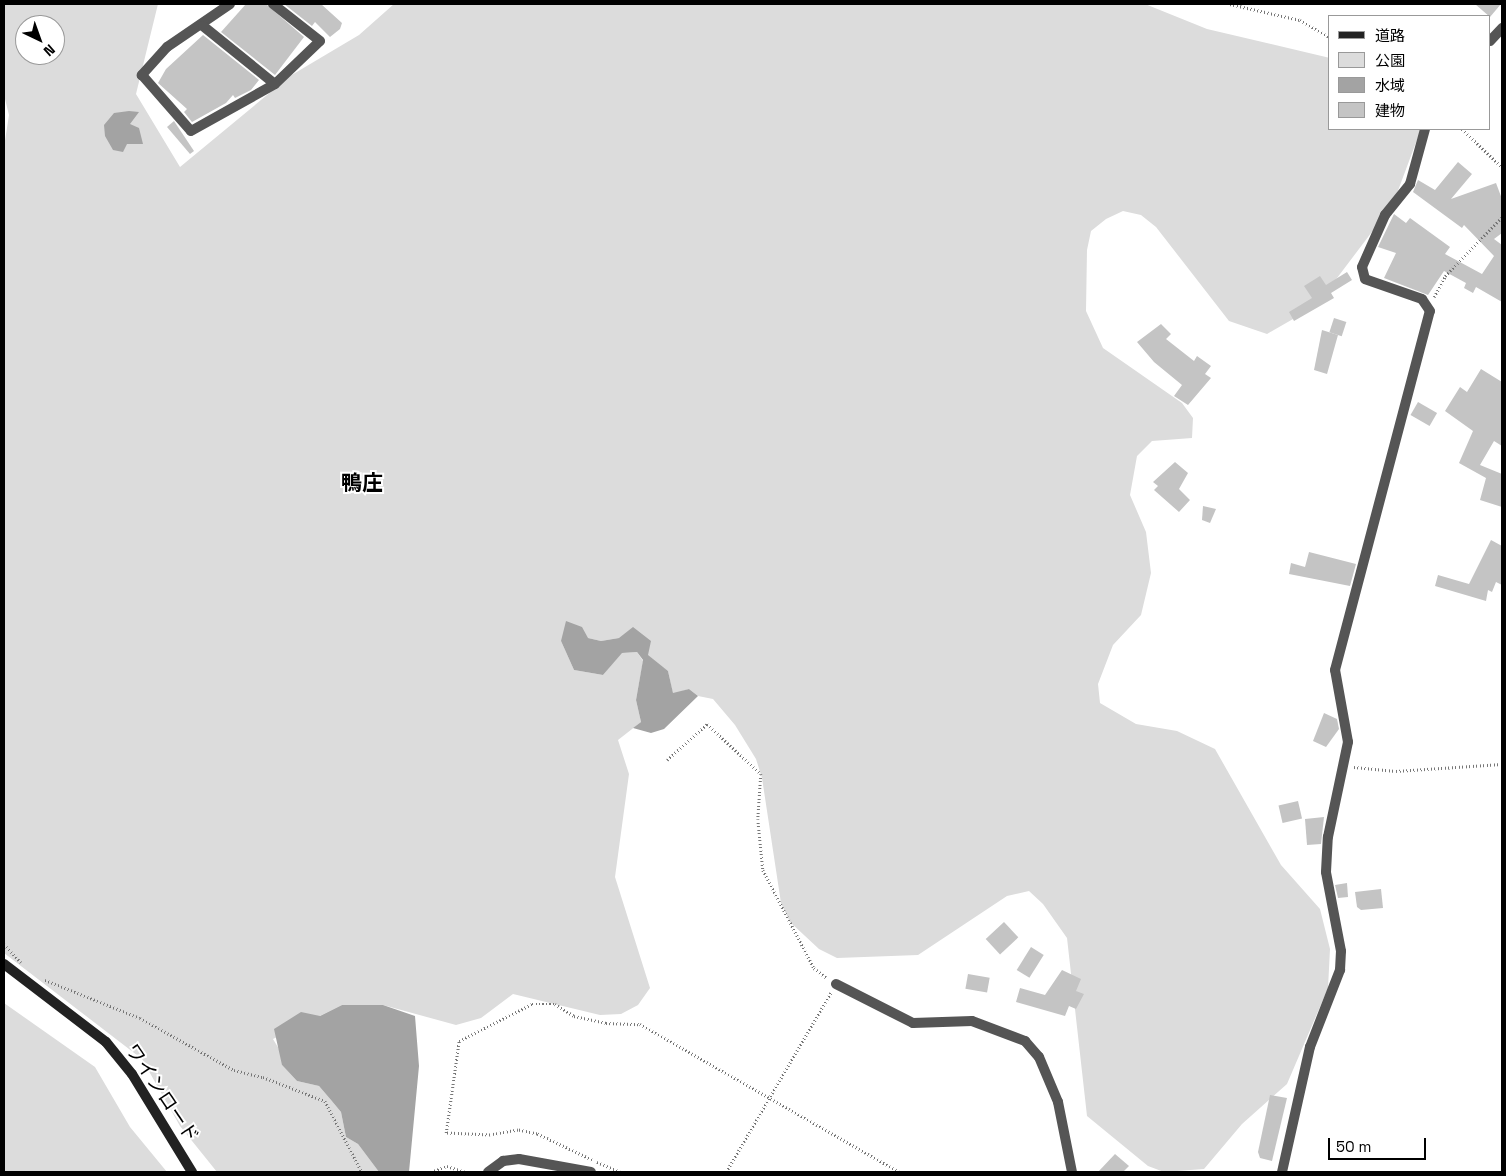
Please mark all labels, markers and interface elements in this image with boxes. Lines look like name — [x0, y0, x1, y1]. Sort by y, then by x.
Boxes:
north arrow — [15, 15, 65, 65]
legend — [1328, 15, 1491, 130]
text: 道路 — [1375, 26, 1405, 45]
text: N — [40, 41, 59, 60]
text: 公園 — [1375, 51, 1405, 70]
text: 水域 — [1375, 76, 1405, 95]
text: 建物 — [1375, 101, 1405, 120]
district label: 鴨庄 — [341, 470, 383, 496]
street label: ワインロード — [121, 1039, 203, 1147]
scale bar — [1331, 1128, 1428, 1160]
text: 50 m — [1336, 1137, 1371, 1156]

